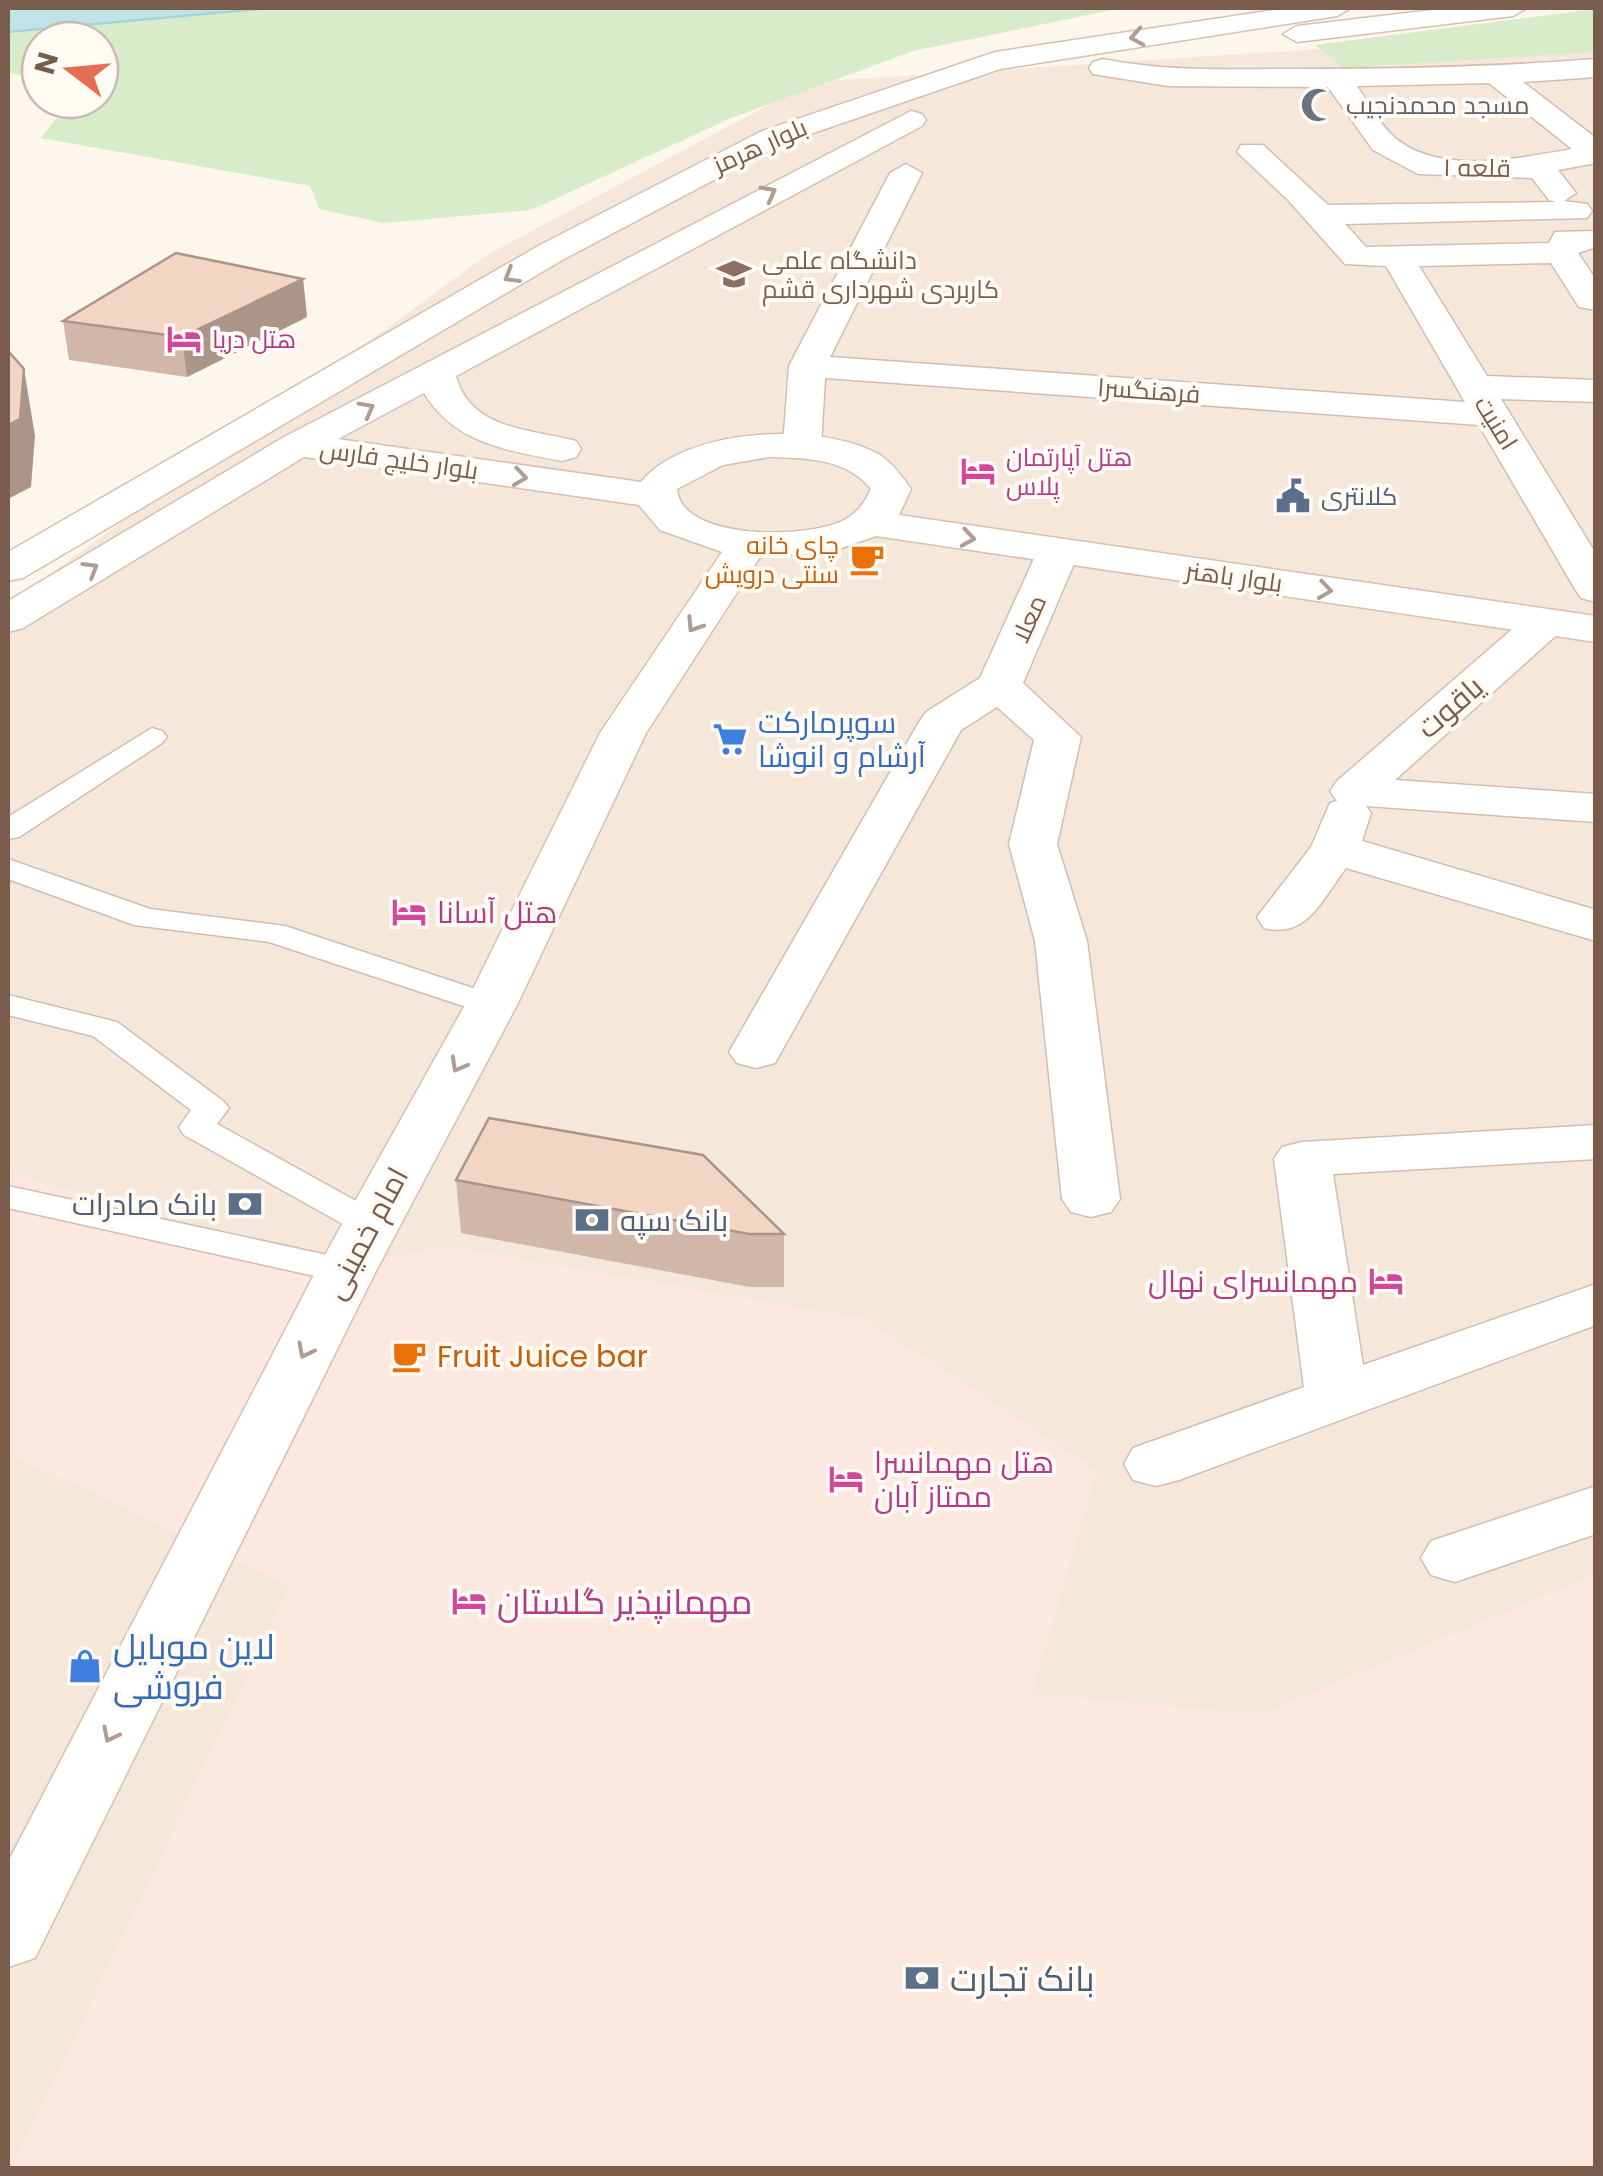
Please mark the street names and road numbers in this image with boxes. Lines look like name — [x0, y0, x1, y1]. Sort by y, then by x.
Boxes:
street label: بلوار هرمز — [705, 110, 813, 183]
street label: قلعه ۱ — [1443, 150, 1511, 186]
street label: فرهنگسرا — [1096, 370, 1202, 412]
street label: امنیت — [1466, 389, 1526, 457]
street label: بلوار خلیج فارس — [318, 432, 480, 488]
street label: بلوار باهنر — [1181, 553, 1285, 601]
street label: معلا — [1003, 590, 1055, 648]
street label: یاقوت — [1407, 666, 1493, 748]
street label: امام خمینی — [313, 1159, 419, 1307]

